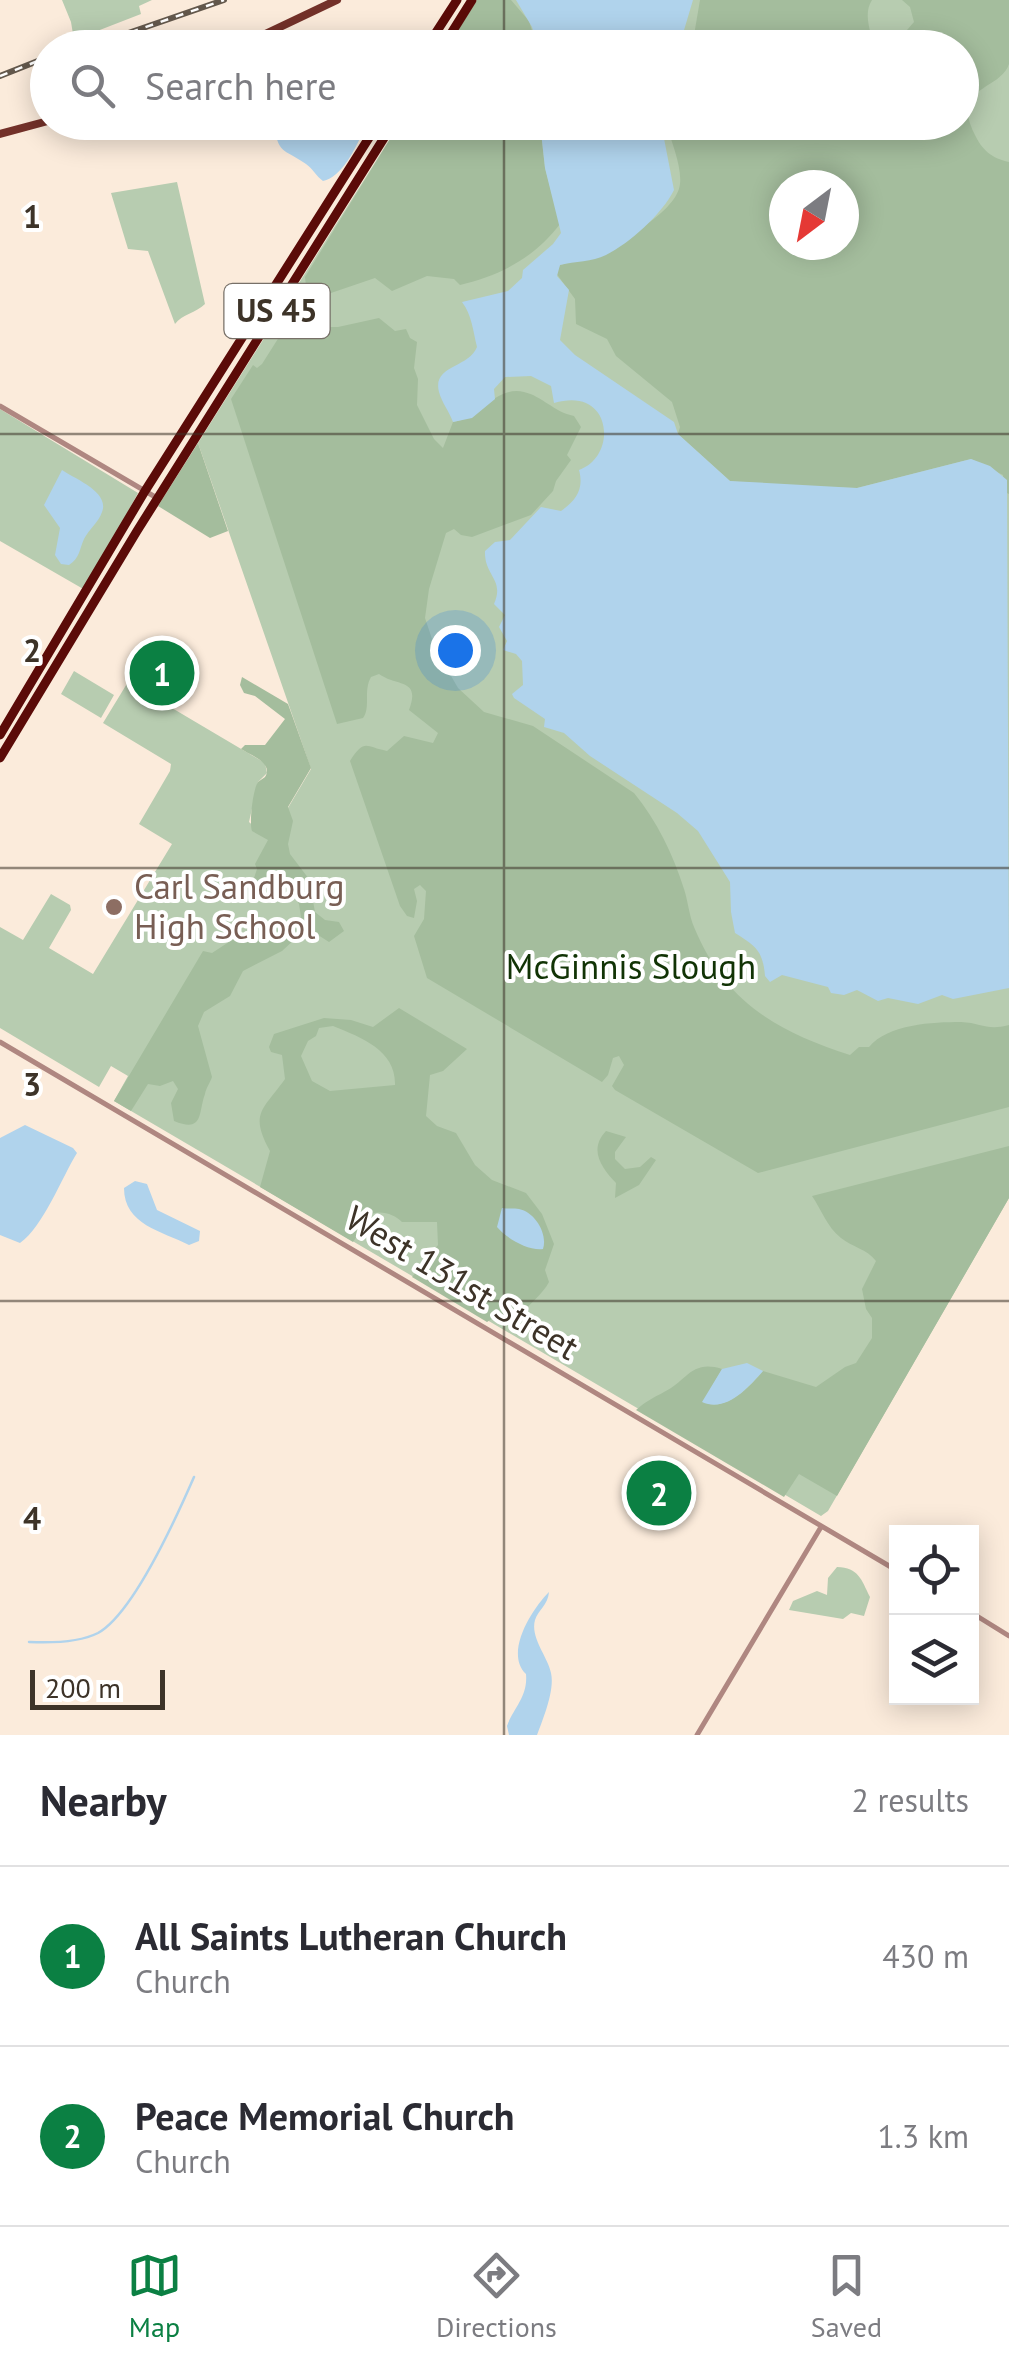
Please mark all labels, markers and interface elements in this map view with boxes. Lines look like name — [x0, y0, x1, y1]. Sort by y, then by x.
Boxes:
search box — [30, 30, 979, 140]
icon: search — [65, 58, 120, 113]
text: Search here — [145, 61, 337, 110]
north arrow — [769, 170, 859, 260]
text: 1 — [23, 195, 41, 237]
road number: US 45 — [224, 284, 330, 338]
your location — [430, 625, 481, 676]
text: 2 — [23, 629, 41, 671]
pin: 1 — [130, 636, 194, 710]
place label: Carl Sandburg High School — [134, 863, 345, 949]
marker: Carl Sandburg High School — [103, 896, 125, 918]
park label: McGinnis Slough — [506, 943, 756, 989]
text: 3 — [23, 1063, 41, 1105]
street label: West 131st Street — [338, 1194, 588, 1370]
pin: 2 — [626, 1456, 692, 1530]
text: 4 — [23, 1497, 41, 1539]
map controls — [889, 1525, 979, 1705]
button: locate — [889, 1525, 979, 1615]
button: layers — [889, 1615, 979, 1705]
scale bar — [30, 1665, 165, 1710]
text: 200 m — [45, 1669, 121, 1706]
text: Nearby — [40, 1773, 167, 1828]
text: 2 results — [851, 1779, 969, 1821]
text: All Saints Lutheran Church — [135, 1911, 567, 1960]
text: 1 — [63, 1935, 82, 1977]
text: 430 m — [882, 1935, 969, 1977]
text: Church — [135, 1960, 231, 2002]
text: Peace Memorial Church — [135, 2091, 515, 2140]
text: 2 — [63, 2115, 82, 2157]
text: 1.3 km — [877, 2115, 969, 2157]
text: Church — [135, 2140, 231, 2182]
tab: Map — [127, 2248, 182, 2345]
tab: Directions — [436, 2248, 557, 2345]
tab: Saved — [811, 2248, 882, 2345]

